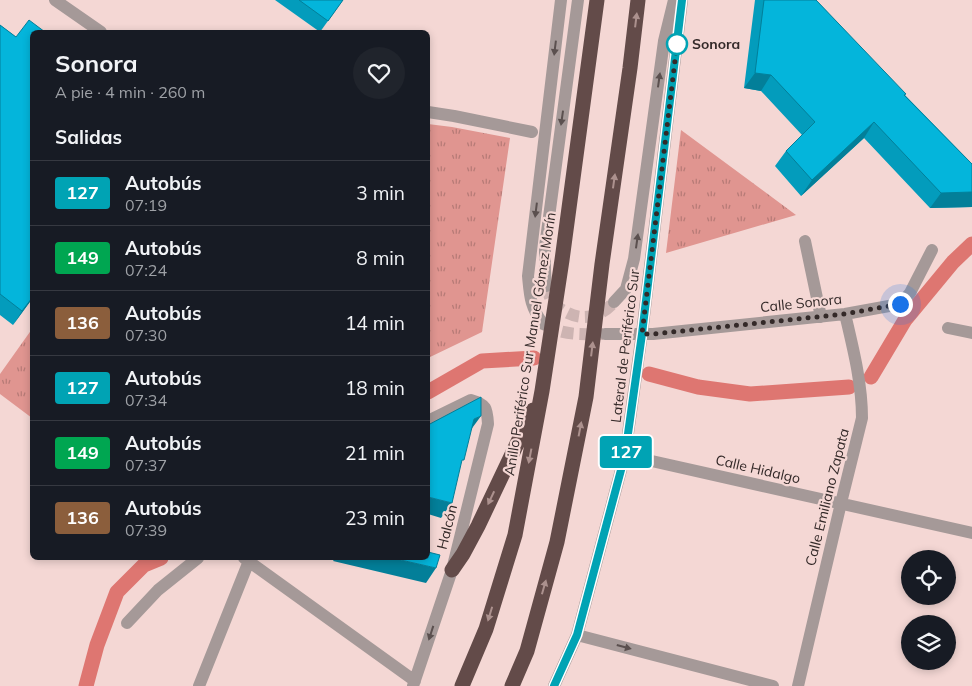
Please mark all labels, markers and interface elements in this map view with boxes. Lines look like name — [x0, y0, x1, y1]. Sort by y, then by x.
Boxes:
one-way arrow — [632, 12, 640, 28]
marker: Sonora — [666, 33, 688, 55]
place label: Sonora — [692, 35, 740, 53]
one-way arrow — [551, 41, 559, 57]
button: heart — [353, 47, 405, 99]
text: Sonora — [55, 48, 138, 78]
one-way arrow — [655, 72, 663, 88]
text: A pie · 4 min · 260 m — [55, 82, 205, 102]
one-way arrow — [558, 110, 566, 126]
text: Salidas — [55, 125, 122, 149]
text: Autobús — [125, 171, 202, 195]
one-way arrow — [610, 173, 618, 189]
text: 127 — [66, 181, 99, 204]
text: 3 min — [356, 181, 405, 205]
text: 07:19 — [125, 195, 167, 215]
one-way arrow — [532, 202, 540, 218]
street label: Anillo Periférico Sur Manuel Gómez Morín — [500, 211, 560, 477]
one-way arrow — [633, 233, 641, 249]
text: Autobús — [125, 236, 202, 260]
text: 149 — [66, 246, 99, 269]
text: 8 min — [356, 246, 405, 270]
text: 07:24 — [125, 260, 167, 280]
street label: Lateral de Periférico Sur — [607, 267, 643, 424]
street label: Calle Sonora — [759, 290, 843, 316]
your location — [888, 292, 913, 317]
text: Autobús — [125, 301, 202, 325]
text: 136 — [66, 311, 99, 334]
text: 14 min — [345, 311, 405, 335]
text: 07:30 — [125, 325, 167, 345]
one-way arrow — [588, 340, 596, 356]
text: Autobús — [125, 366, 202, 390]
text: 127 — [66, 376, 99, 399]
text: 18 min — [345, 376, 405, 400]
text: 07:34 — [125, 390, 167, 410]
one-way arrow — [576, 420, 584, 436]
street label: Calle Emiliano Zapata — [801, 426, 853, 568]
text: Autobús — [125, 431, 202, 455]
line badge: 127 — [597, 436, 655, 468]
text: 127 — [610, 440, 642, 463]
text: 149 — [66, 441, 99, 464]
text: 21 min — [345, 441, 405, 465]
one-way arrow — [525, 449, 533, 465]
street label: Calle Hidalgo — [714, 451, 802, 487]
text: 07:37 — [125, 455, 167, 475]
one-way arrow — [487, 491, 496, 506]
text: Autobús — [125, 496, 202, 520]
street label: Halcón — [433, 503, 461, 551]
text: 136 — [66, 506, 99, 529]
text: 23 min — [345, 506, 405, 530]
text: 07:39 — [125, 520, 167, 540]
map controls — [901, 550, 956, 670]
button: locate — [901, 550, 956, 605]
one-way arrow — [541, 580, 549, 595]
one-way arrow — [486, 606, 494, 621]
button: layers — [901, 615, 956, 670]
one-way arrow — [427, 626, 435, 641]
one-way arrow — [617, 644, 632, 652]

